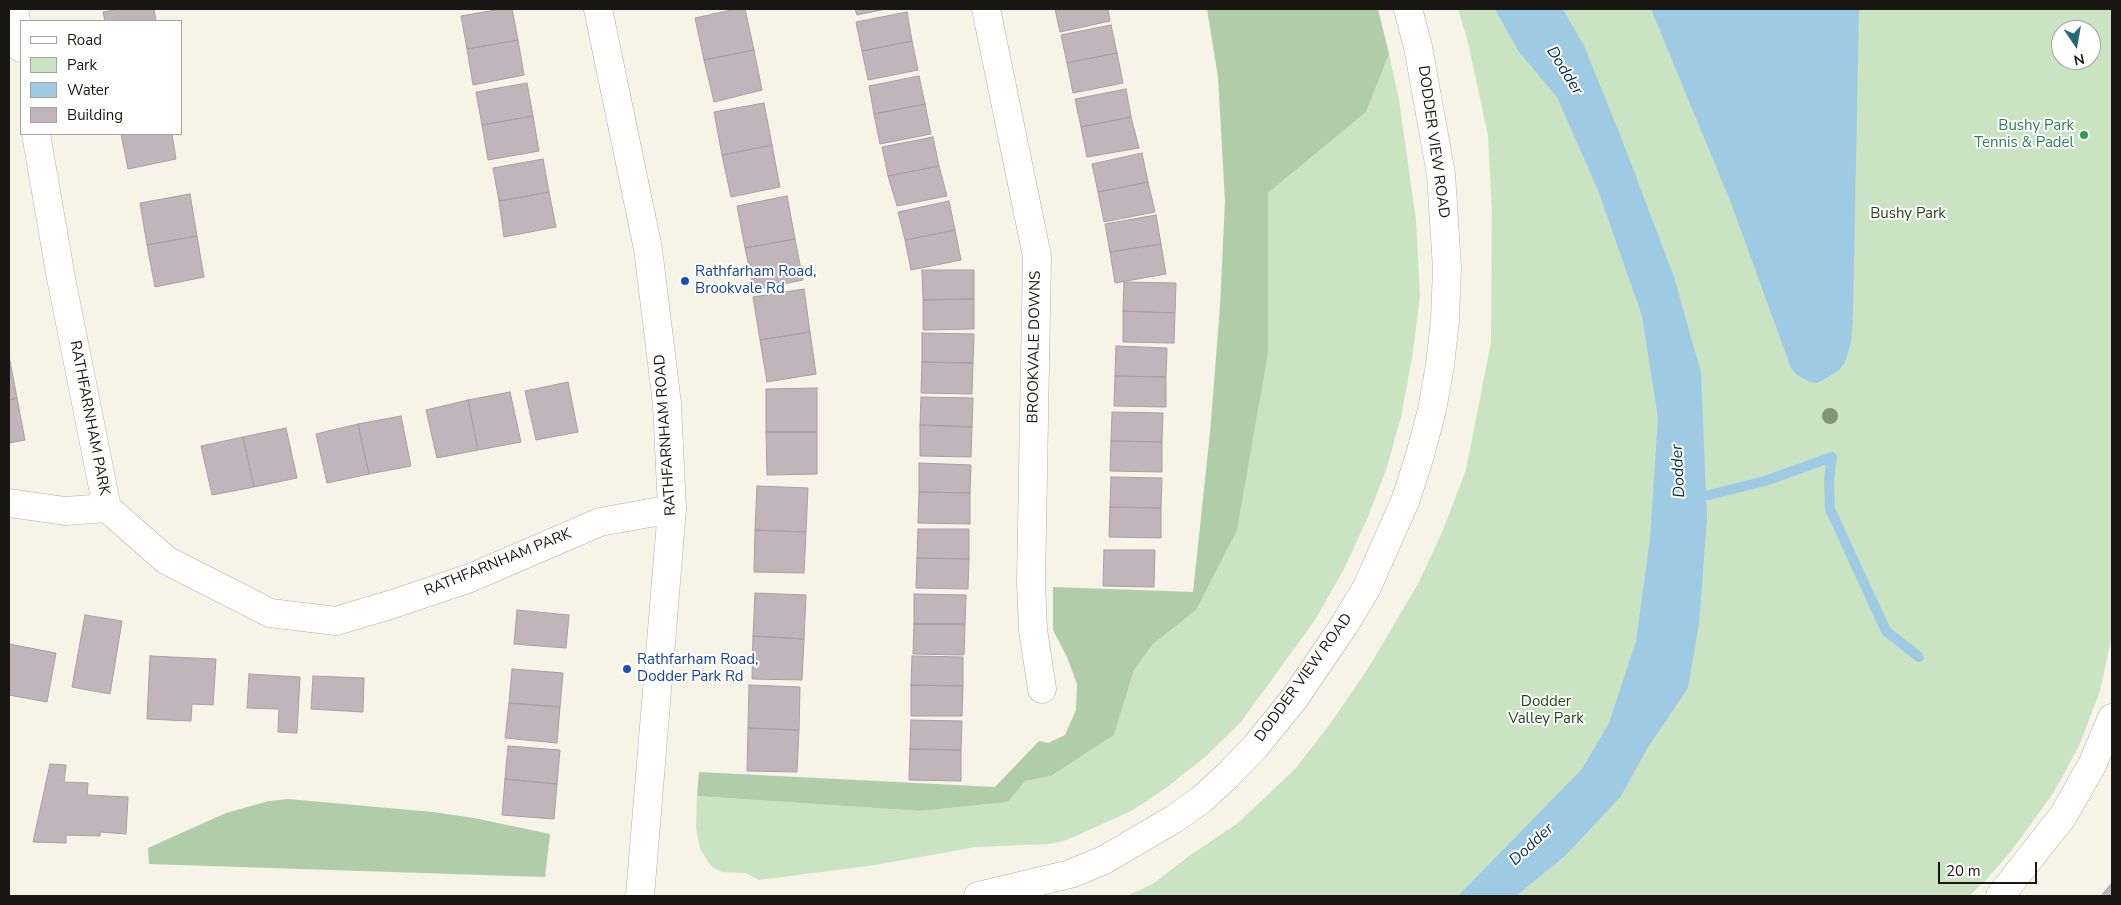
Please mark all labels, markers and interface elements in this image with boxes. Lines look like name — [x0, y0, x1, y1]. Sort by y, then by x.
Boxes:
legend — [20, 20, 182, 135]
north arrow — [2051, 20, 2101, 70]
text: Road — [67, 30, 102, 50]
water label: Dodder — [1542, 43, 1586, 99]
text: N — [2072, 49, 2086, 70]
text: Park — [67, 55, 97, 75]
street label: DODDER VIEW ROAD — [1413, 64, 1453, 220]
text: Water — [67, 80, 109, 100]
text: Building — [67, 105, 123, 125]
place label: Bushy Park Tennis & Padel — [1974, 117, 2074, 152]
marker: Bushy Park Tennis & Padel — [2078, 129, 2090, 141]
park label: Bushy Park — [1870, 205, 1946, 223]
place label: Rathfarham Road, Brookvale Rd — [695, 263, 816, 298]
street label: BROOKVALE DOWNS — [1025, 271, 1045, 423]
marker: Rathfarham Road, Brookvale Rd — [679, 275, 691, 287]
street label: RATHFARNHAM PARK — [65, 339, 113, 497]
street label: RATHFARNHAM ROAD — [651, 354, 681, 516]
water label: Dodder — [1668, 444, 1690, 498]
street label: RATHFARNHAM PARK — [422, 525, 574, 601]
street label: DODDER VIEW ROAD — [1251, 610, 1357, 746]
place label: Rathfarham Road, Dodder Park Rd — [637, 651, 758, 686]
marker: Rathfarham Road, Dodder Park Rd — [621, 663, 633, 675]
park label: Dodder Valley Park — [1508, 693, 1584, 728]
water label: Dodder — [1506, 820, 1558, 870]
scale bar — [1941, 852, 2040, 884]
text: 20 m — [1946, 861, 1981, 881]

